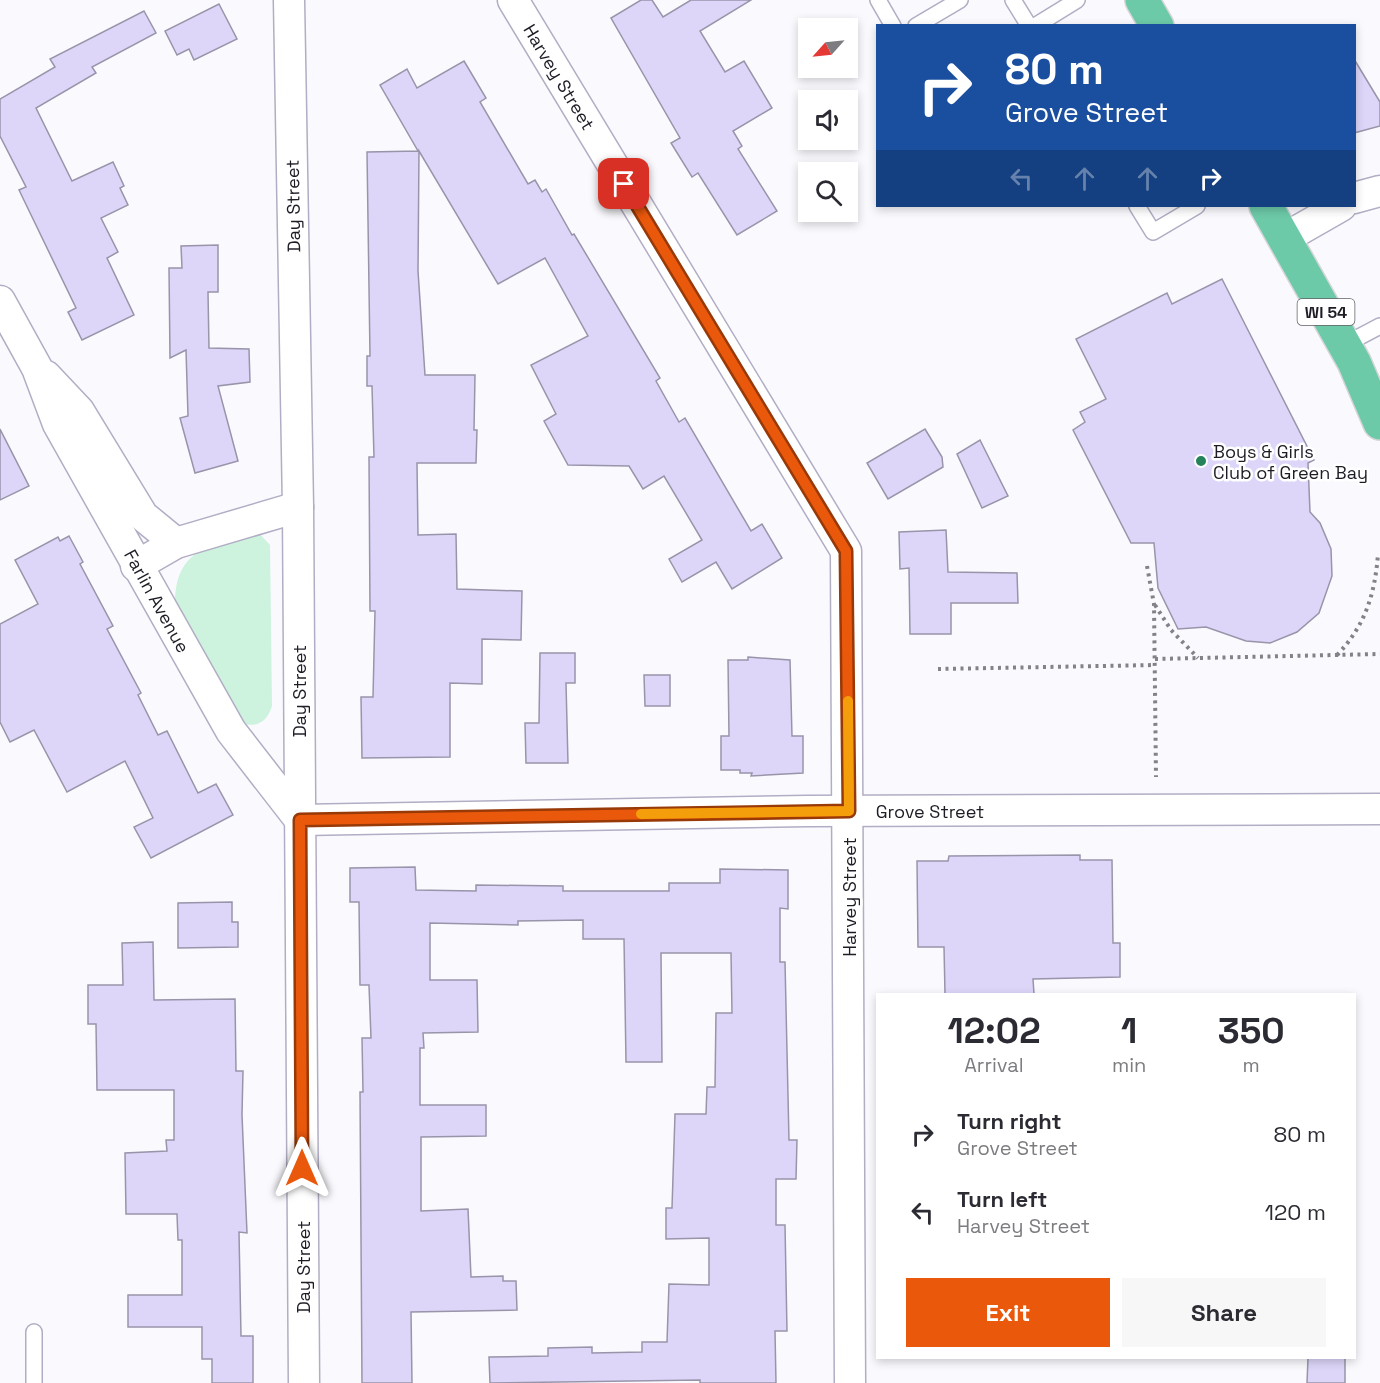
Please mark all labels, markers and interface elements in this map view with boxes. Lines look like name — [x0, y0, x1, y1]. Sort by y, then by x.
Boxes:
north arrow — [798, 18, 858, 78]
map controls — [798, 18, 858, 222]
street label: Harvey Street — [518, 20, 600, 134]
text: 80 m — [1005, 43, 1104, 96]
icon: right — [906, 48, 984, 126]
button: sound — [798, 90, 858, 150]
text: Grove Street — [1005, 95, 1168, 130]
pin — [598, 158, 649, 209]
street label: Day Street — [281, 159, 305, 253]
button: search — [798, 162, 858, 222]
icon: left — [1005, 162, 1038, 195]
icon: ahead — [1068, 162, 1101, 195]
icon: ahead — [1131, 162, 1164, 195]
icon: right — [1194, 162, 1227, 195]
icon: arrive — [607, 167, 640, 200]
road number: WI 54 — [1298, 299, 1354, 325]
place label: Boys & Girls Club of Green Bay — [1213, 440, 1368, 484]
marker: Boys & Girls Club of Green Bay — [1194, 454, 1208, 468]
street label: Farlin Avenue — [119, 545, 195, 657]
street label: Day Street — [288, 645, 311, 737]
street label: Grove Street — [876, 800, 984, 823]
street label: Harvey Street — [838, 837, 861, 957]
text: 12:02 — [947, 1008, 1041, 1054]
text: 1 — [1121, 1008, 1137, 1054]
text: 350 — [1218, 1008, 1285, 1054]
text: Arrival — [964, 1052, 1024, 1078]
text: min — [1112, 1052, 1146, 1078]
text: m — [1243, 1052, 1260, 1078]
text: Turn right — [957, 1107, 1062, 1135]
icon: right — [906, 1118, 939, 1151]
text: 80 m — [1274, 1120, 1326, 1148]
text: Grove Street — [957, 1135, 1078, 1161]
position arrow — [270, 1136, 334, 1200]
text: Turn left — [957, 1185, 1047, 1213]
icon: left — [906, 1196, 939, 1229]
text: 120 m — [1265, 1198, 1326, 1226]
text: Harvey Street — [957, 1213, 1090, 1239]
street label: Day Street — [292, 1221, 315, 1313]
button: Exit — [906, 1278, 1110, 1347]
button: Share — [1122, 1278, 1326, 1347]

